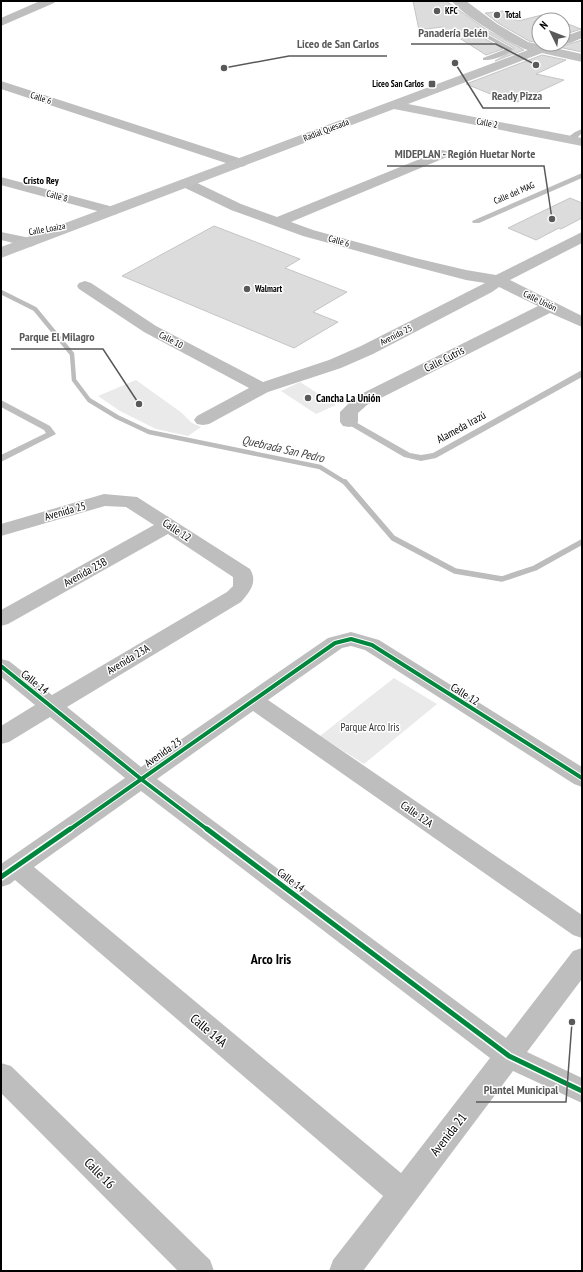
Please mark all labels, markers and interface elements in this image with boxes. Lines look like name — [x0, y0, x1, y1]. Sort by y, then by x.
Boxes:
place label: KFC — [445, 5, 458, 16]
marker: KFC — [432, 6, 442, 16]
place label: Total — [505, 9, 522, 20]
marker: Total — [492, 10, 502, 20]
north arrow — [531, 12, 571, 52]
text: N — [537, 18, 551, 32]
callout: Panadería Belén — [411, 20, 496, 44]
text: Panadería Belén — [418, 25, 488, 40]
callout: Liceo de San Carlos — [289, 32, 387, 56]
text: Liceo de San Carlos — [297, 36, 379, 51]
place label: Liceo San Carlos — [372, 78, 424, 89]
marker: Liceo San Carlos — [427, 79, 437, 89]
callout: Ready Pizza — [483, 84, 550, 108]
text: Ready Pizza — [492, 88, 542, 103]
street label: Calle 6 — [29, 89, 53, 106]
street label: Calle 2 — [476, 115, 499, 130]
street label: Radial Quesada — [301, 116, 351, 143]
callout: MIDEPLAN - Región Huetar Norte — [387, 142, 544, 166]
text: MIDEPLAN - Región Huetar Norte — [395, 146, 535, 161]
district label: Cristo Rey — [23, 174, 60, 187]
street label: Calle del MAG — [492, 179, 536, 206]
street label: Calle 8 — [45, 187, 69, 204]
street label: Calle Loaiza — [28, 220, 67, 237]
street label: Calle 6 — [327, 232, 351, 249]
place label: Walmart — [254, 283, 283, 294]
marker: Walmart — [242, 284, 252, 294]
street label: Calle Unión — [522, 288, 559, 313]
street label: Avenida 25 — [378, 322, 414, 347]
callout: Parque El Milagro — [11, 325, 103, 349]
text: Parque El Milagro — [19, 329, 95, 344]
street label: Calle 10 — [157, 329, 185, 350]
street label: Calle Cutris — [422, 343, 467, 375]
place label: Cancha La Unión — [316, 391, 380, 405]
marker: Cancha La Unión — [303, 393, 313, 403]
street label: Alameda Irazú — [434, 408, 488, 446]
water label: Quebrada San Pedro — [240, 432, 327, 465]
street label: Avenida 25 — [43, 498, 87, 524]
street label: Calle 12 — [160, 516, 194, 544]
street label: Avenida 23B — [61, 554, 109, 590]
street label: Avenida 23A — [104, 640, 153, 677]
street label: Calle 14 — [18, 667, 52, 697]
street label: Calle 12 — [448, 680, 482, 708]
park label: Parque Arco Iris — [341, 720, 400, 734]
street label: Avenida 23 — [142, 734, 184, 770]
street label: Calle 12A — [398, 798, 437, 831]
street label: Calle 14 — [274, 865, 308, 895]
district label: Arco Iris — [250, 950, 291, 968]
street label: Calle 14A — [187, 1010, 231, 1051]
callout: Plantel Municipal — [476, 1078, 566, 1102]
text: Plantel Municipal — [484, 1082, 558, 1097]
street label: Avenida 21 — [426, 1109, 471, 1159]
street label: Calle 16 — [81, 1154, 119, 1193]

